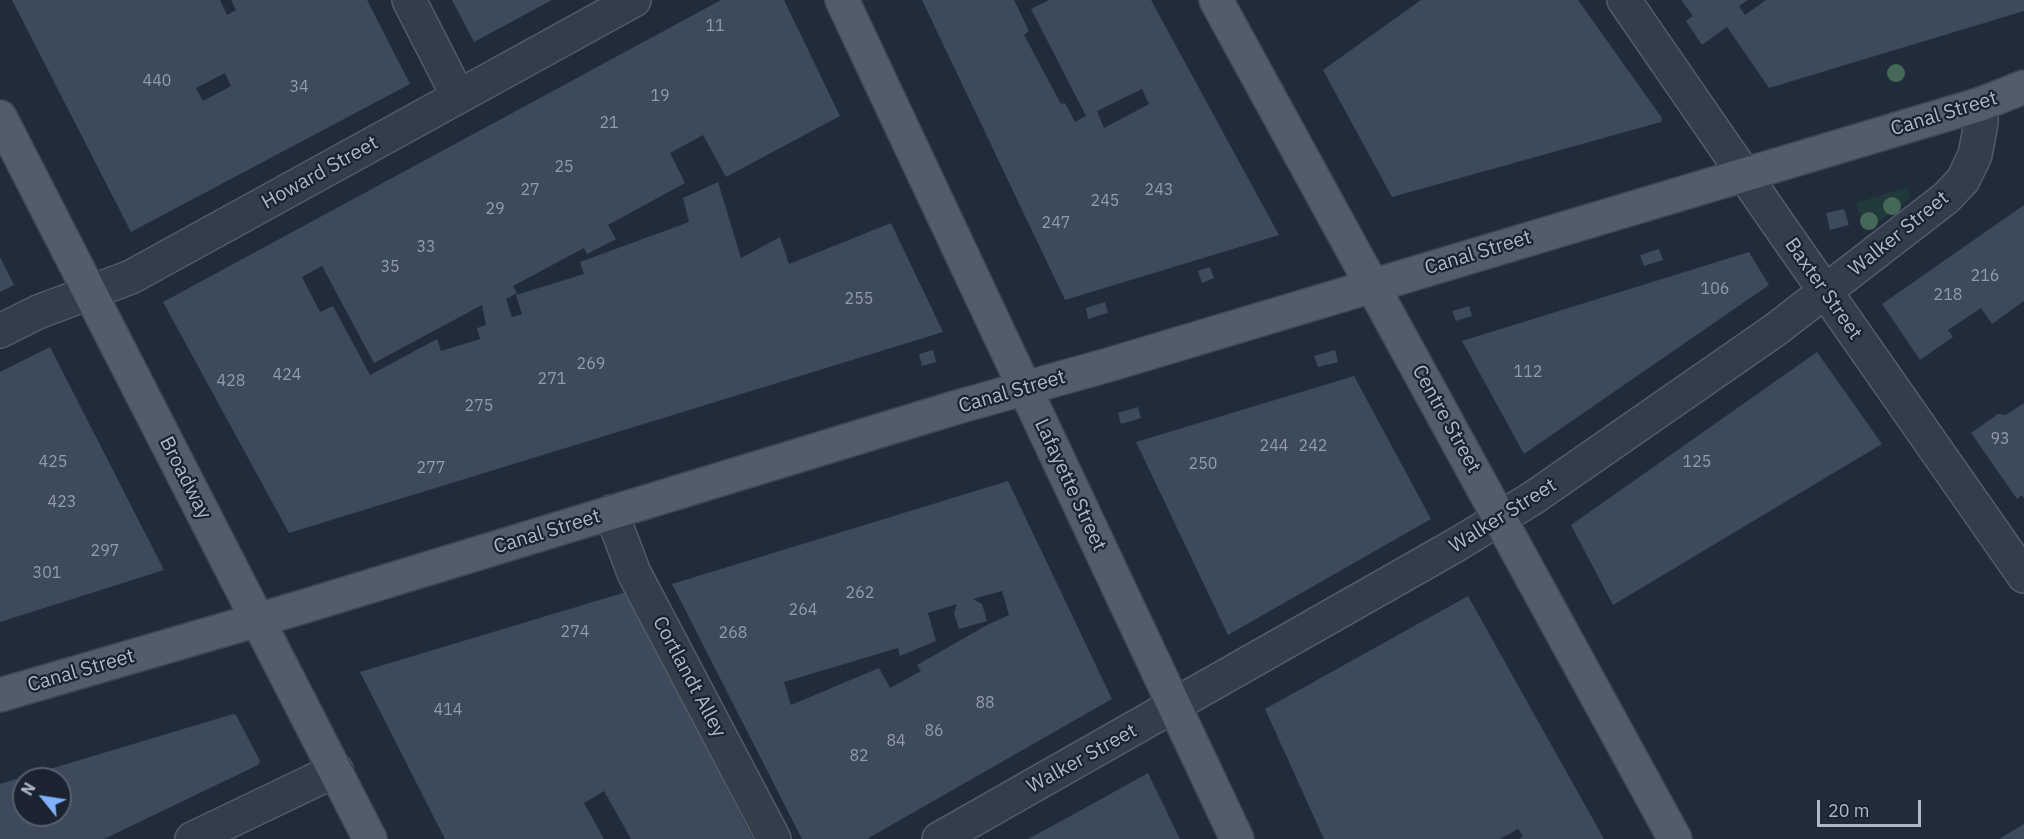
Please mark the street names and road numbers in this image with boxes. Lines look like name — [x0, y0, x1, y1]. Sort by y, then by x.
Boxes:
street label: Canal Street — [1888, 86, 2000, 142]
street label: Howard Street — [258, 131, 382, 215]
street label: Walker Street — [1844, 186, 1954, 282]
street label: Canal Street — [1422, 225, 1534, 281]
street label: Baxter Street — [1779, 233, 1867, 345]
street label: Centre Street — [1407, 361, 1485, 477]
street label: Canal Street — [956, 365, 1068, 419]
street label: Lafayette Street — [1029, 415, 1111, 555]
street label: Broadway — [154, 433, 216, 523]
street label: Walker Street — [1445, 474, 1561, 558]
street label: Canal Street — [491, 504, 603, 560]
street label: Cortlandt Alley — [647, 613, 731, 741]
street label: Canal Street — [25, 644, 137, 698]
street label: Walker Street — [1023, 719, 1141, 799]

